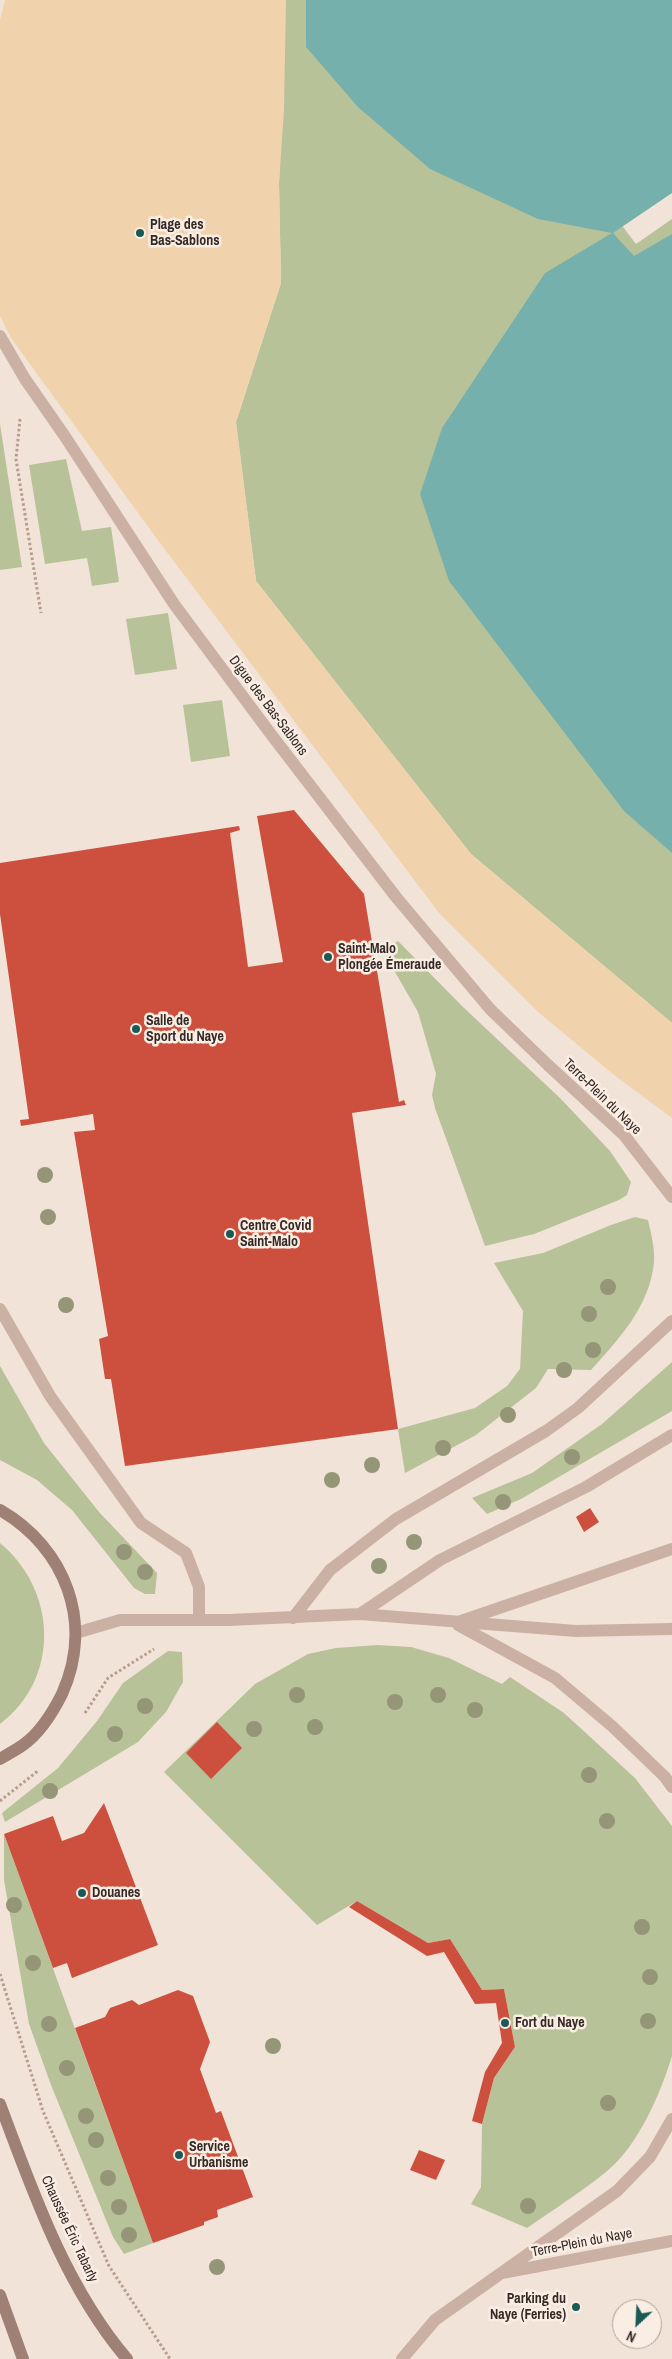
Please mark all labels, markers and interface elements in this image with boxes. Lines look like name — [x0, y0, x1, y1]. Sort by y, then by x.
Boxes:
place label: Plage des Bas-Sablons — [150, 217, 220, 250]
marker: Plage des Bas-Sablons — [134, 227, 146, 239]
street label: Digue des Bas-Sablons — [225, 653, 311, 759]
place label: Saint-Malo Plongée Émeraude — [338, 941, 441, 974]
marker: Saint-Malo Plongée Émeraude — [322, 951, 334, 963]
place label: Salle de Sport du Naye — [146, 1013, 224, 1046]
marker: Salle de Sport du Naye — [130, 1023, 142, 1035]
street label: Terre-Plein du Naye — [559, 1055, 645, 1139]
place label: Centre Covid Saint-Malo — [240, 1218, 311, 1250]
marker: Centre Covid Saint-Malo — [224, 1228, 236, 1240]
place label: Douanes — [92, 1885, 140, 1901]
marker: Douanes — [76, 1887, 88, 1899]
place label: Fort du Naye — [515, 2015, 585, 2031]
marker: Fort du Naye — [499, 2017, 511, 2029]
place label: Service Urbanisme — [189, 2139, 248, 2172]
marker: Service Urbanisme — [173, 2149, 185, 2161]
street label: Chaussée Éric Tabarly — [37, 2173, 101, 2285]
street label: Terre-Plein du Naye — [530, 2225, 634, 2261]
place label: Parking du Naye (Ferries) — [490, 2291, 566, 2324]
north arrow — [612, 2299, 662, 2349]
marker: Parking du Naye (Ferries) — [570, 2301, 582, 2313]
text: N — [624, 2327, 639, 2347]

